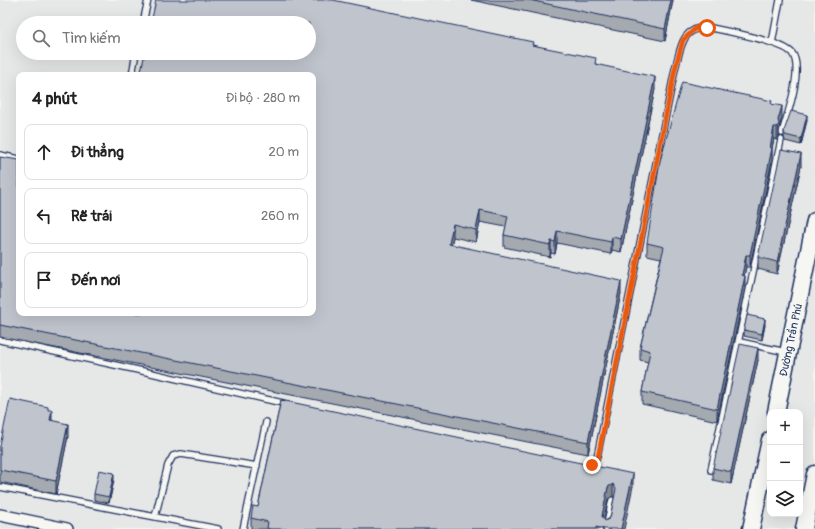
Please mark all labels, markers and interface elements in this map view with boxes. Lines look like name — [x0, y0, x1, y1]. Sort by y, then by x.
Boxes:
search box — [16, 16, 316, 60]
route start — [698, 19, 716, 37]
icon: search — [30, 27, 52, 49]
text: Tìm kiếm — [62, 29, 121, 48]
text: 4 phút — [32, 88, 77, 109]
text: Đi bộ · 280 m — [226, 90, 300, 106]
icon: ahead — [33, 141, 55, 163]
text: Đi thẳng — [71, 143, 124, 162]
text: 20 m — [268, 144, 299, 160]
icon: left — [33, 205, 55, 227]
text: Rẽ trái — [71, 207, 112, 226]
text: 260 m — [261, 208, 299, 224]
icon: arrive — [33, 269, 55, 291]
text: Đến nơi — [71, 271, 120, 290]
street label: Đường Trần Phú — [776, 302, 805, 378]
map controls — [767, 409, 803, 517]
button: + — [767, 409, 803, 445]
button: − — [767, 445, 803, 481]
route end — [583, 456, 601, 474]
button: layers — [767, 481, 803, 517]

